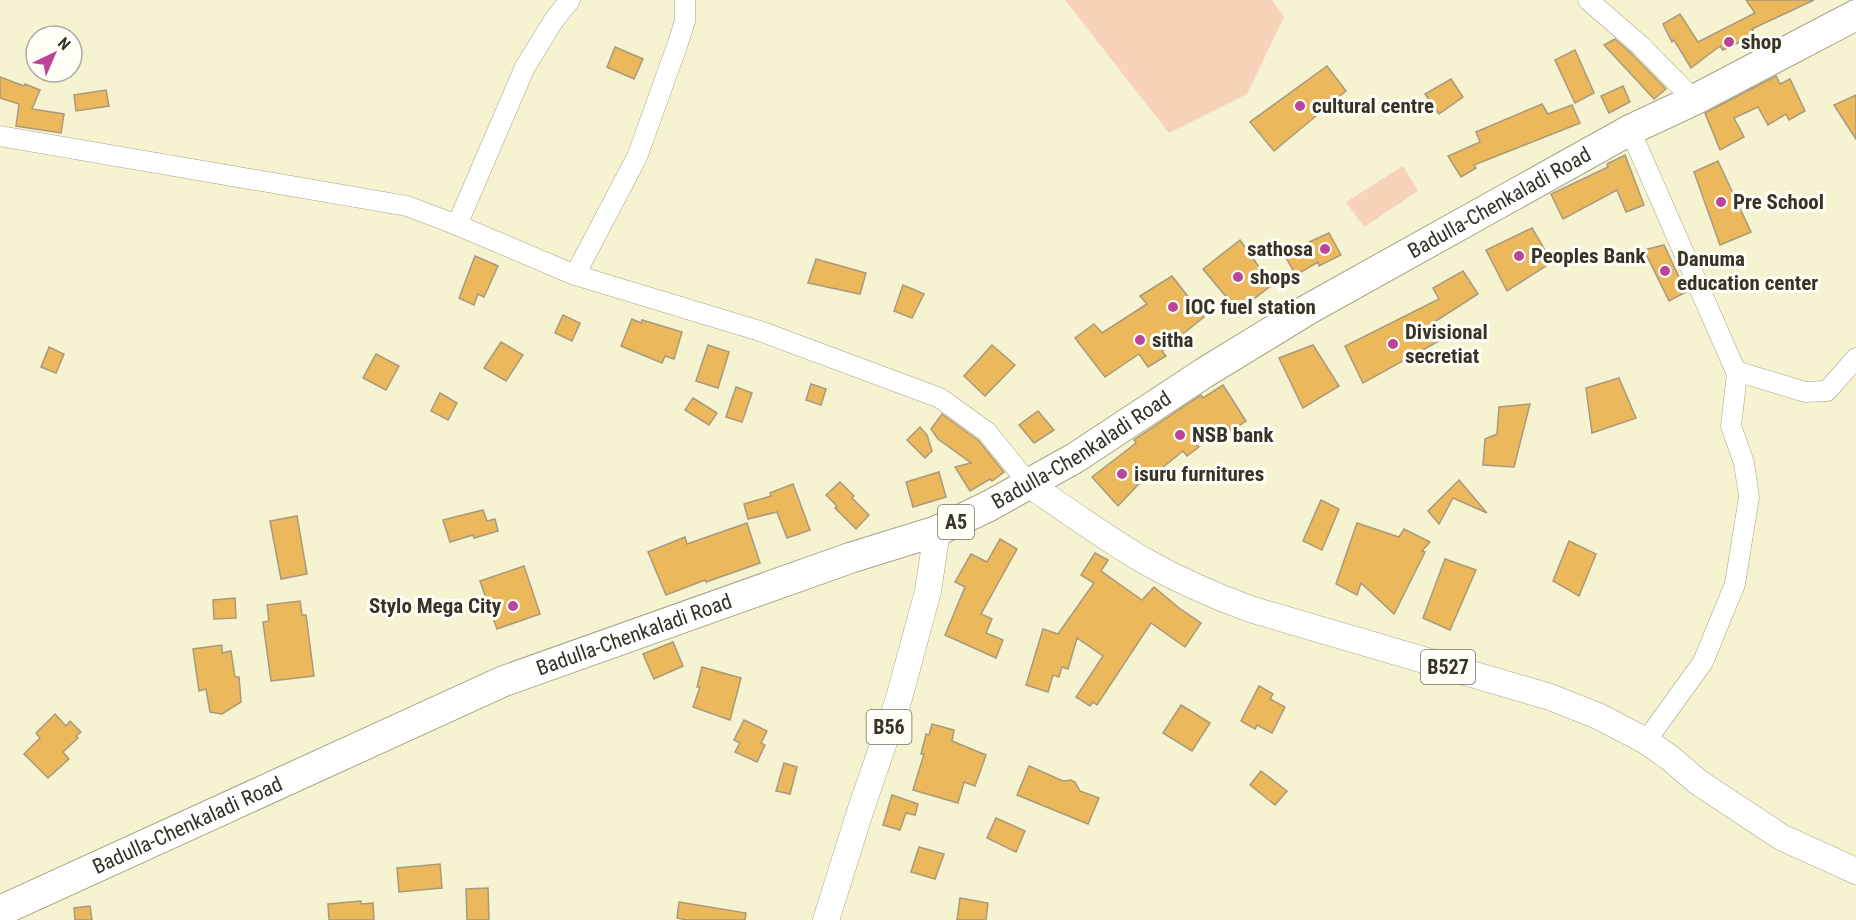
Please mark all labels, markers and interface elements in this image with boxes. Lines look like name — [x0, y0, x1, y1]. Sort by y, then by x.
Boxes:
north arrow — [24, 24, 84, 84]
place label: shop — [1741, 30, 1782, 54]
text: N — [54, 33, 74, 54]
marker: shop — [1722, 35, 1736, 49]
place label: cultural centre — [1312, 94, 1434, 118]
marker: cultural centre — [1293, 99, 1307, 113]
street label: Badulla-Chenkaladi Road — [1404, 142, 1595, 263]
place label: Pre School — [1733, 190, 1824, 214]
marker: Pre School — [1714, 195, 1728, 209]
place label: sathosa — [1247, 237, 1313, 261]
marker: sathosa — [1318, 242, 1332, 256]
place label: Peoples Bank — [1531, 244, 1646, 268]
place label: Danuma education center — [1677, 247, 1818, 295]
marker: Peoples Bank — [1512, 249, 1526, 263]
marker: Danuma education center — [1658, 264, 1672, 278]
place label: shops — [1250, 265, 1300, 289]
marker: shops — [1231, 270, 1245, 284]
place label: IOC fuel station — [1185, 295, 1316, 319]
marker: IOC fuel station — [1166, 300, 1180, 314]
place label: Divisional secretiat — [1405, 320, 1488, 368]
place label: sitha — [1152, 328, 1194, 352]
marker: sitha — [1133, 333, 1147, 347]
marker: Divisional secretiat — [1386, 337, 1400, 351]
street label: Badulla-Chenkaladi Road — [988, 386, 1175, 514]
place label: NSB bank — [1192, 423, 1274, 447]
marker: NSB bank — [1173, 428, 1187, 442]
place label: isuru furnitures — [1134, 462, 1264, 486]
marker: isuru furnitures — [1115, 467, 1129, 481]
road number: A5 — [938, 505, 974, 539]
street label: Badulla-Chenkaladi Road — [533, 589, 735, 681]
place label: Stylo Mega City — [369, 594, 502, 618]
marker: Stylo Mega City — [506, 599, 520, 613]
road number: B527 — [1421, 650, 1475, 684]
road number: B56 — [866, 710, 912, 744]
street label: Badulla-Chenkaladi Road — [89, 772, 286, 879]

